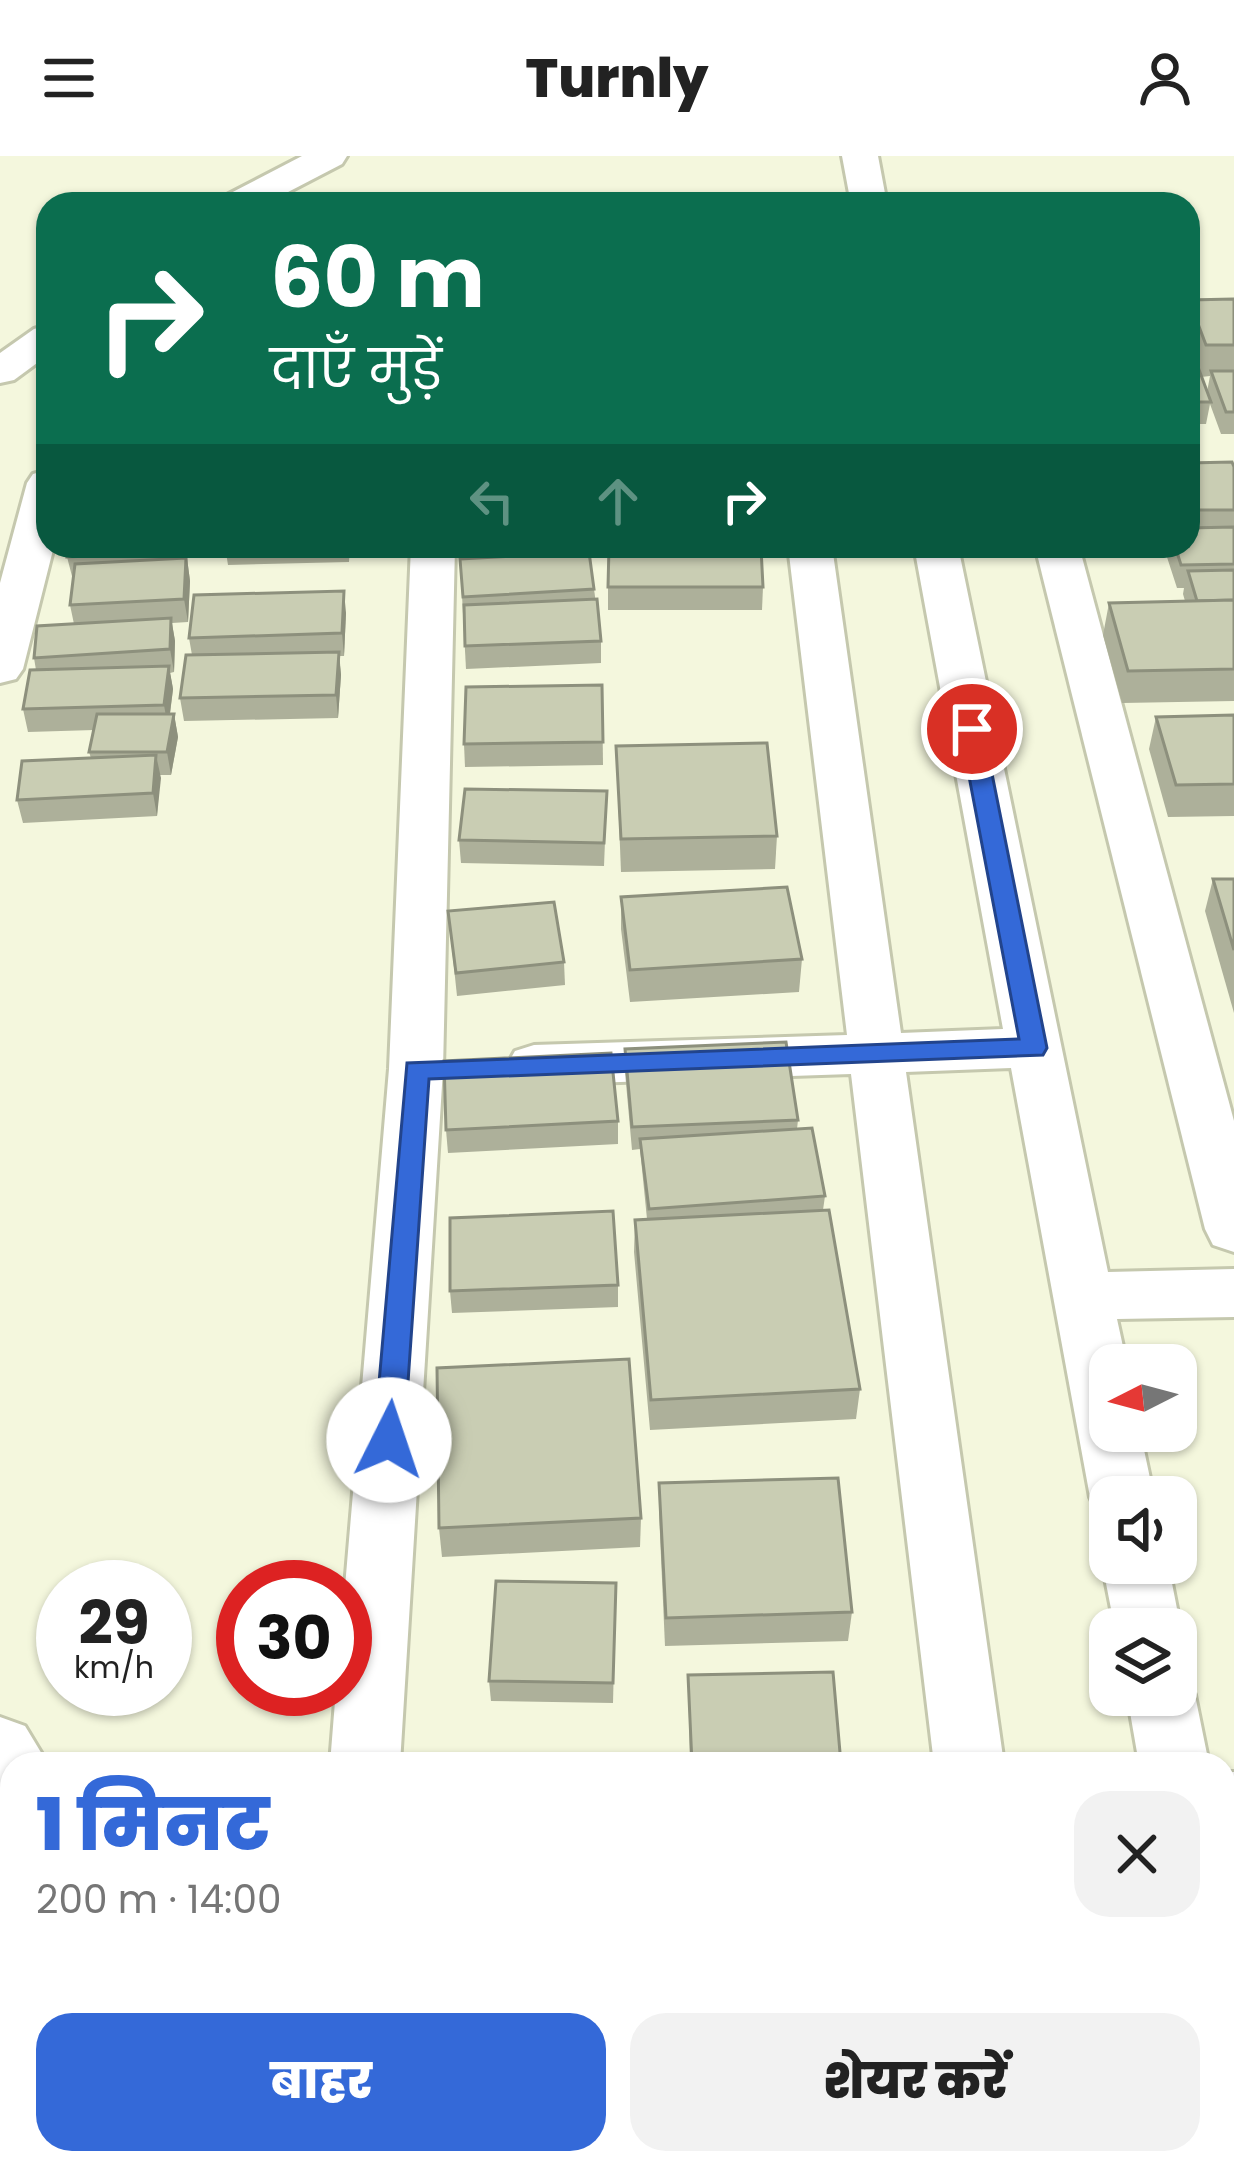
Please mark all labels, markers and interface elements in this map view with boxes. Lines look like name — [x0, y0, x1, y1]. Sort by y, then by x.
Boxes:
text: Turnly — [526, 40, 708, 116]
icon: menu — [36, 45, 102, 111]
icon: person — [1132, 45, 1198, 111]
text: 60 m — [270, 219, 485, 336]
icon: right — [72, 240, 228, 396]
text: दाएँ मुड़ें — [270, 331, 442, 407]
icon: left — [459, 468, 525, 534]
icon: ahead — [585, 468, 651, 534]
icon: right — [711, 468, 777, 534]
pin — [921, 678, 1023, 780]
icon: arrive — [939, 696, 1005, 762]
north arrow — [1089, 1344, 1197, 1452]
map controls — [1089, 1344, 1197, 1716]
position arrow — [326, 1377, 452, 1503]
button: sound — [1089, 1476, 1197, 1584]
speed limit sign: 30 — [216, 1560, 372, 1716]
text: 29 — [78, 1581, 150, 1665]
button: layers — [1089, 1608, 1197, 1716]
text: km/h — [74, 1646, 154, 1689]
text: 1 मिनट — [36, 1774, 270, 1875]
button: close — [1074, 1791, 1200, 1917]
text: 200 m · 14:00 — [36, 1872, 281, 1927]
button: बाहर — [36, 2013, 606, 2151]
button: शेयर करें — [630, 2013, 1200, 2151]

